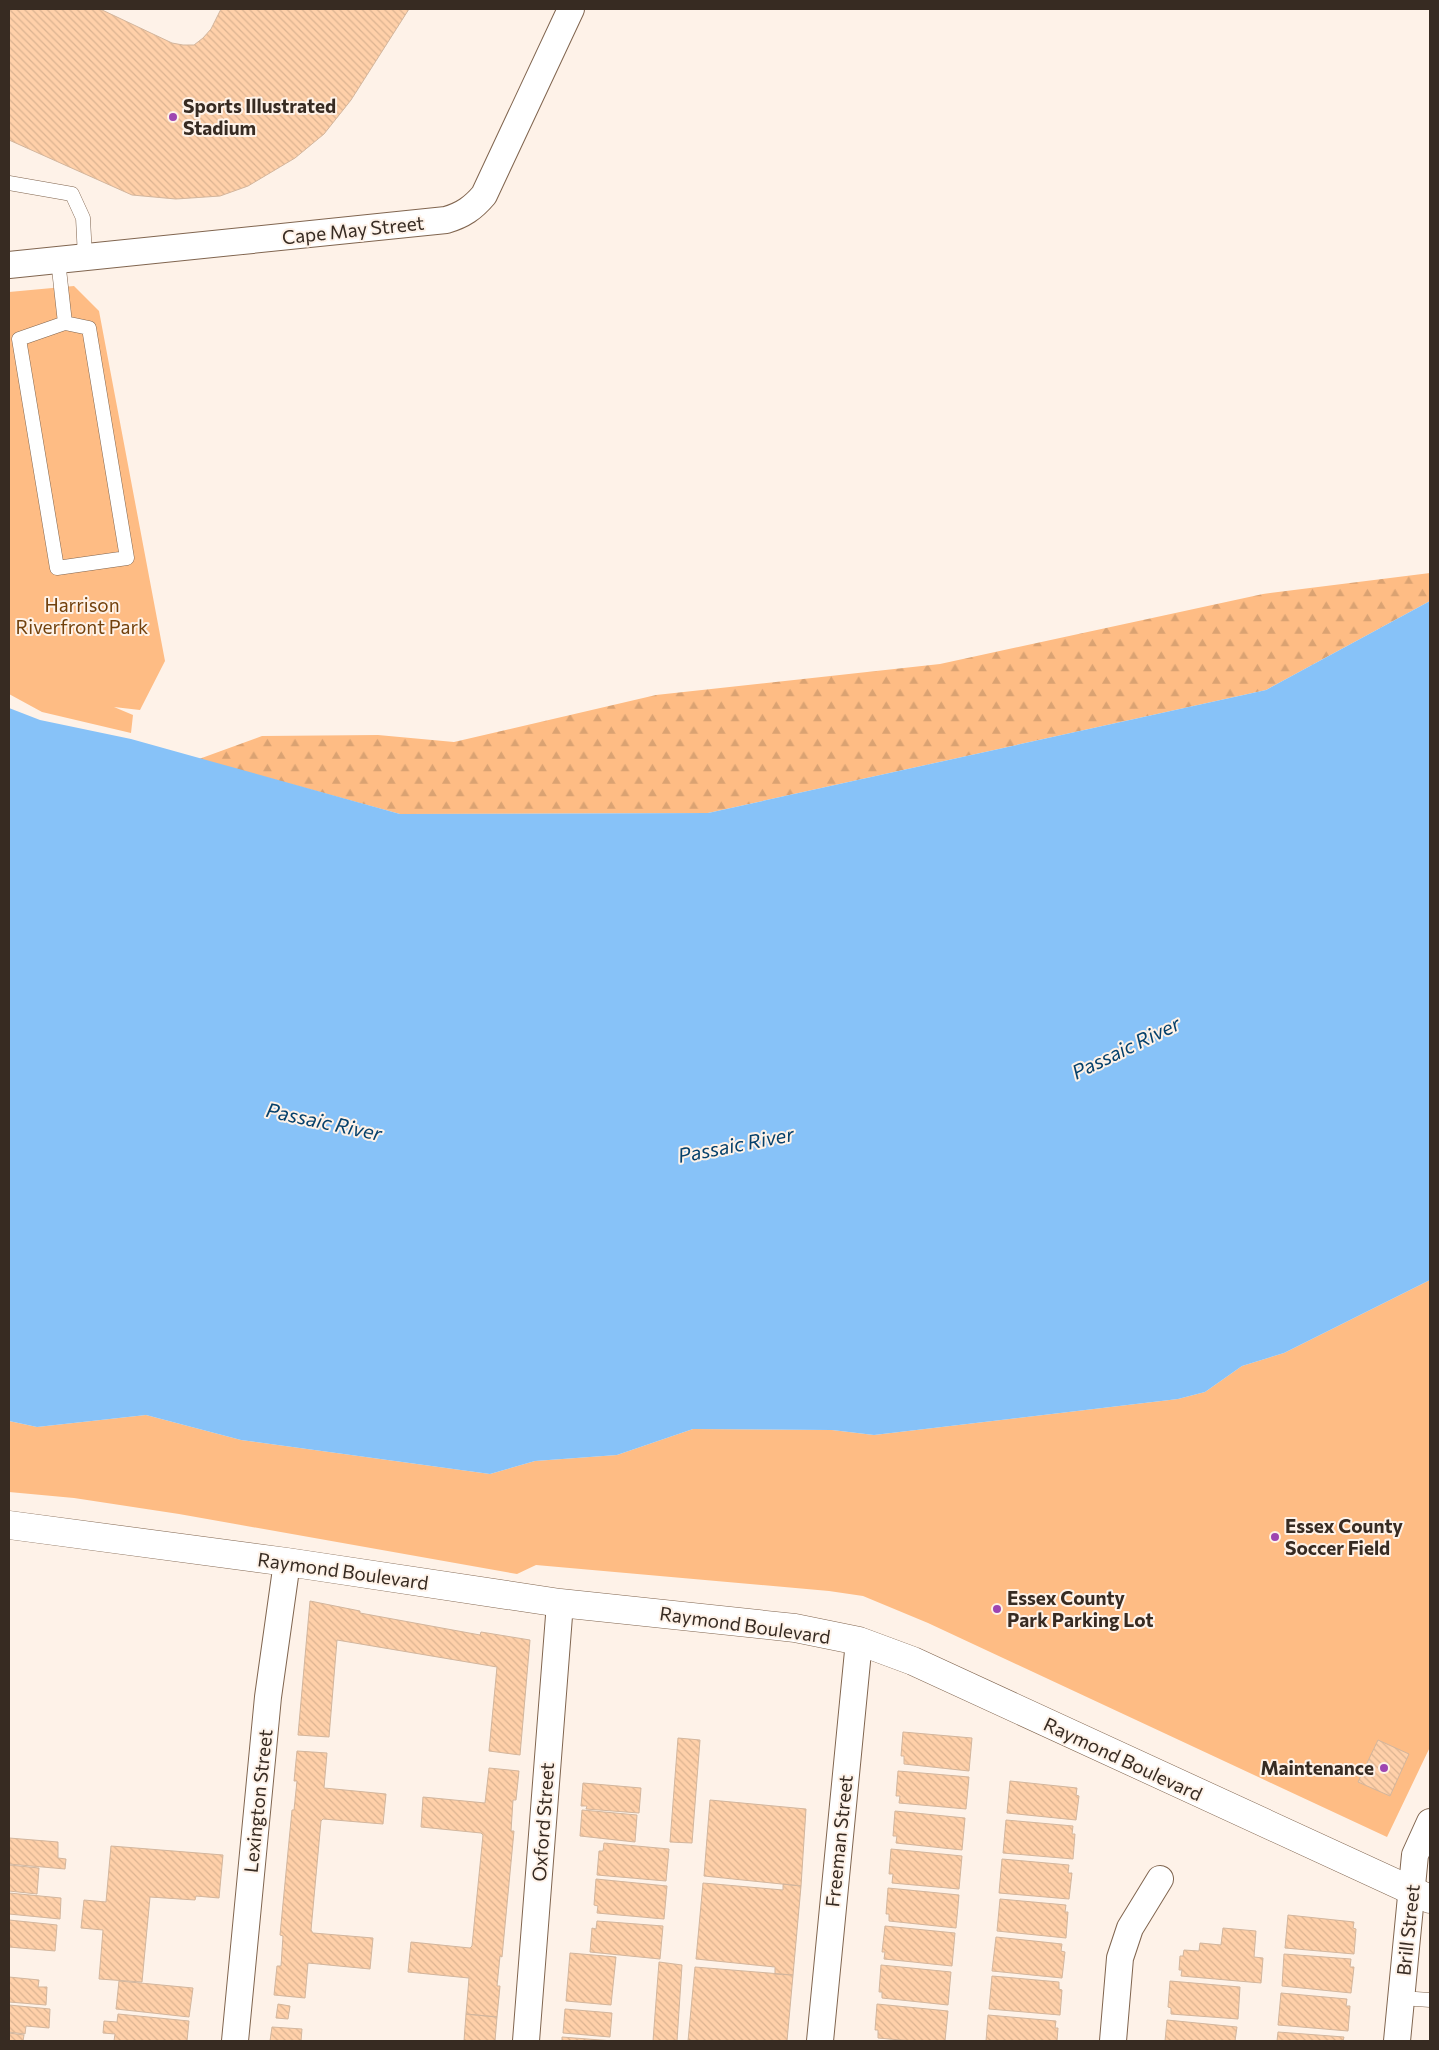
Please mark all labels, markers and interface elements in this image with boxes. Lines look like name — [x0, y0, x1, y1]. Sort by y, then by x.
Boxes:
place label: Sports Illustrated Stadium — [183, 94, 336, 139]
marker: Sports Illustrated Stadium — [167, 111, 179, 123]
street label: Cape May Street — [281, 211, 425, 248]
park label: Harrison Riverfront Park — [16, 593, 148, 638]
water label: Passaic River — [1067, 1010, 1185, 1084]
water label: Passaic River — [264, 1097, 385, 1145]
water label: Passaic River — [676, 1121, 797, 1167]
place label: Essex County Soccer Field — [1285, 1514, 1403, 1559]
marker: Essex County Soccer Field — [1269, 1531, 1281, 1543]
street label: Raymond Boulevard — [256, 1547, 430, 1594]
place label: Essex County Park Parking Lot — [1007, 1586, 1154, 1631]
street label: Raymond Boulevard — [658, 1601, 832, 1648]
marker: Essex County Park Parking Lot — [991, 1603, 1003, 1615]
street label: Raymond Boulevard — [1040, 1712, 1206, 1805]
street label: Lexington Street — [239, 1728, 277, 1874]
place label: Maintenance — [1260, 1756, 1374, 1779]
street label: Oxford Street — [527, 1761, 558, 1882]
marker: Maintenance — [1378, 1762, 1390, 1774]
street label: Freeman Street — [820, 1774, 857, 1908]
street label: Brill Street — [1391, 1883, 1424, 1977]

